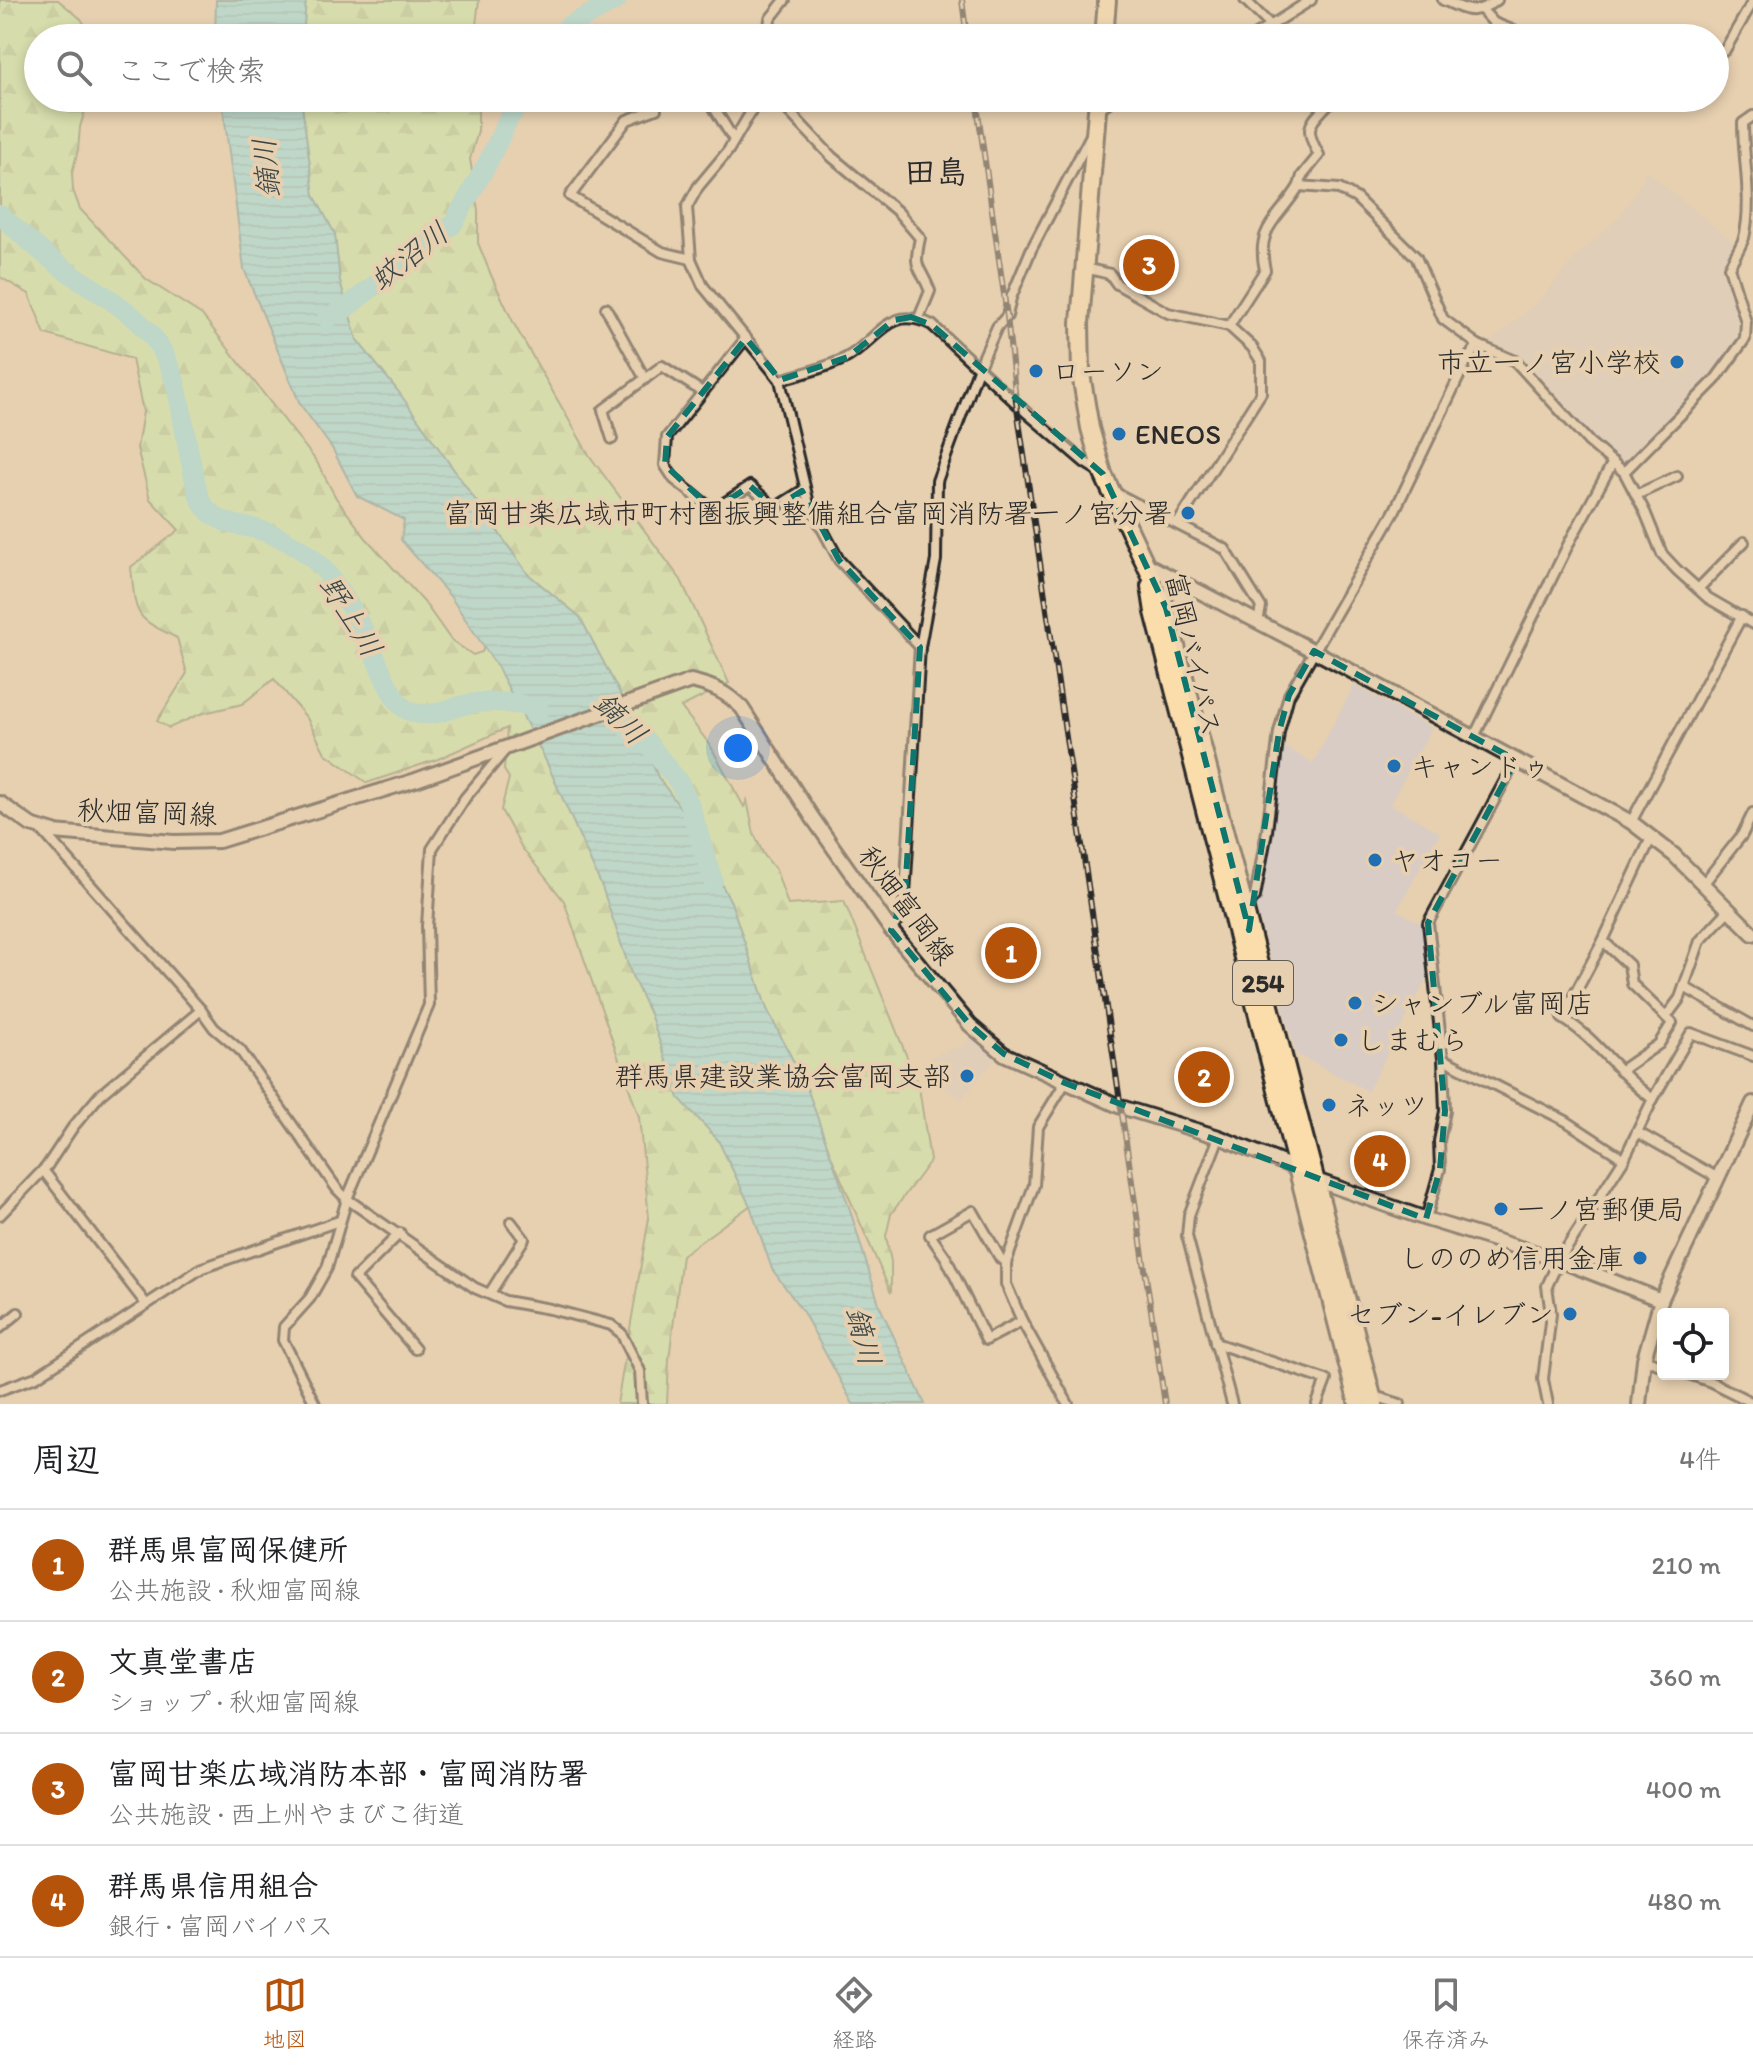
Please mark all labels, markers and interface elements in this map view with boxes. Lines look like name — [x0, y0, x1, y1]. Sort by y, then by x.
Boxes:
search box — [24, 24, 1729, 112]
icon: search — [52, 46, 96, 90]
text: ここで検索 — [116, 52, 266, 89]
water label: 鏑川 — [245, 137, 287, 199]
district label: 田島 — [904, 153, 968, 191]
water label: 蚊沼川 — [362, 214, 456, 298]
pin: 3 — [1123, 235, 1175, 295]
place label: 市立一ノ宮小学校 — [1437, 345, 1661, 379]
marker: 市立一ノ宮小学校 — [1668, 353, 1686, 371]
place label: ローソン — [1052, 354, 1164, 388]
marker: ローソン — [1027, 362, 1045, 380]
place label: ENEOS — [1135, 417, 1221, 451]
marker: ENEOS — [1110, 425, 1128, 443]
place label: 富岡甘楽広域市町村圏振興整備組合富岡消防署一ノ宮分署 — [444, 496, 1172, 530]
marker: 富岡甘楽広域市町村圏振興整備組合富岡消防署一ノ宮分署 — [1179, 504, 1197, 522]
water label: 野上川 — [311, 568, 391, 664]
street label: 富岡バイパス — [1159, 569, 1229, 739]
water label: 鏑川 — [587, 684, 655, 752]
your location — [718, 728, 758, 768]
place label: キャンドゥ — [1410, 749, 1550, 783]
marker: キャンドゥ — [1385, 757, 1403, 775]
street label: 秋畑富岡線 — [76, 793, 218, 831]
street label: 秋畑富岡線 — [851, 839, 963, 971]
place label: ヤオコー — [1391, 843, 1503, 877]
marker: ヤオコー — [1366, 851, 1384, 869]
pin: 1 — [985, 923, 1037, 983]
road number: 254 — [1233, 961, 1293, 1005]
place label: シャンブル富岡店 — [1371, 986, 1594, 1020]
marker: シャンブル富岡店 — [1346, 994, 1364, 1012]
place label: しまむら — [1357, 1023, 1469, 1057]
marker: しまむら — [1332, 1031, 1350, 1049]
pin: 2 — [1178, 1047, 1230, 1107]
place label: 群馬県建設業協会富岡支部 — [615, 1059, 951, 1093]
marker: 群馬県建設業協会富岡支部 — [958, 1067, 976, 1085]
place label: ネッツ — [1345, 1088, 1428, 1122]
marker: ネッツ — [1320, 1096, 1338, 1114]
pin: 4 — [1354, 1131, 1406, 1191]
place label: 一ノ宮郵便局 — [1517, 1192, 1685, 1226]
marker: 一ノ宮郵便局 — [1492, 1200, 1510, 1218]
place label: しののめ信用金庫 — [1400, 1241, 1624, 1275]
marker: しののめ信用金庫 — [1631, 1249, 1649, 1267]
place label: セブン-イレブン — [1347, 1297, 1554, 1331]
water label: 鏑川 — [839, 1302, 889, 1370]
marker: セブン-イレブン — [1561, 1305, 1579, 1323]
map controls — [1657, 1308, 1729, 1380]
button: locate — [1657, 1308, 1729, 1380]
text: 周辺 — [32, 1439, 100, 1480]
text: 4件 — [1679, 1443, 1721, 1475]
text: 群馬県富岡保健所 — [108, 1531, 348, 1568]
text: 1 — [52, 1549, 64, 1581]
text: 210 m — [1652, 1549, 1721, 1581]
text: 公共施設 · 秋畑富岡線 — [108, 1574, 360, 1606]
text: 文真堂書店 — [108, 1643, 258, 1680]
text: 2 — [51, 1661, 65, 1693]
text: 360 m — [1649, 1661, 1721, 1693]
text: ショップ · 秋畑富岡線 — [108, 1686, 359, 1718]
text: 富岡甘楽広域消防本部・富岡消防署 — [108, 1755, 588, 1792]
text: 3 — [51, 1773, 65, 1805]
text: 400 m — [1646, 1773, 1721, 1805]
text: 公共施設 · 西上州やまびこ街道 — [108, 1798, 464, 1830]
text: 群馬県信用組合 — [108, 1867, 318, 1904]
text: 4 — [50, 1885, 66, 1917]
text: 480 m — [1647, 1885, 1721, 1917]
text: 銀行 · 富岡バイパス — [108, 1910, 333, 1942]
tab: 地図 — [263, 1973, 307, 2053]
tab: 経路 — [832, 1973, 876, 2053]
tab: 保存済み — [1402, 1973, 1490, 2053]

